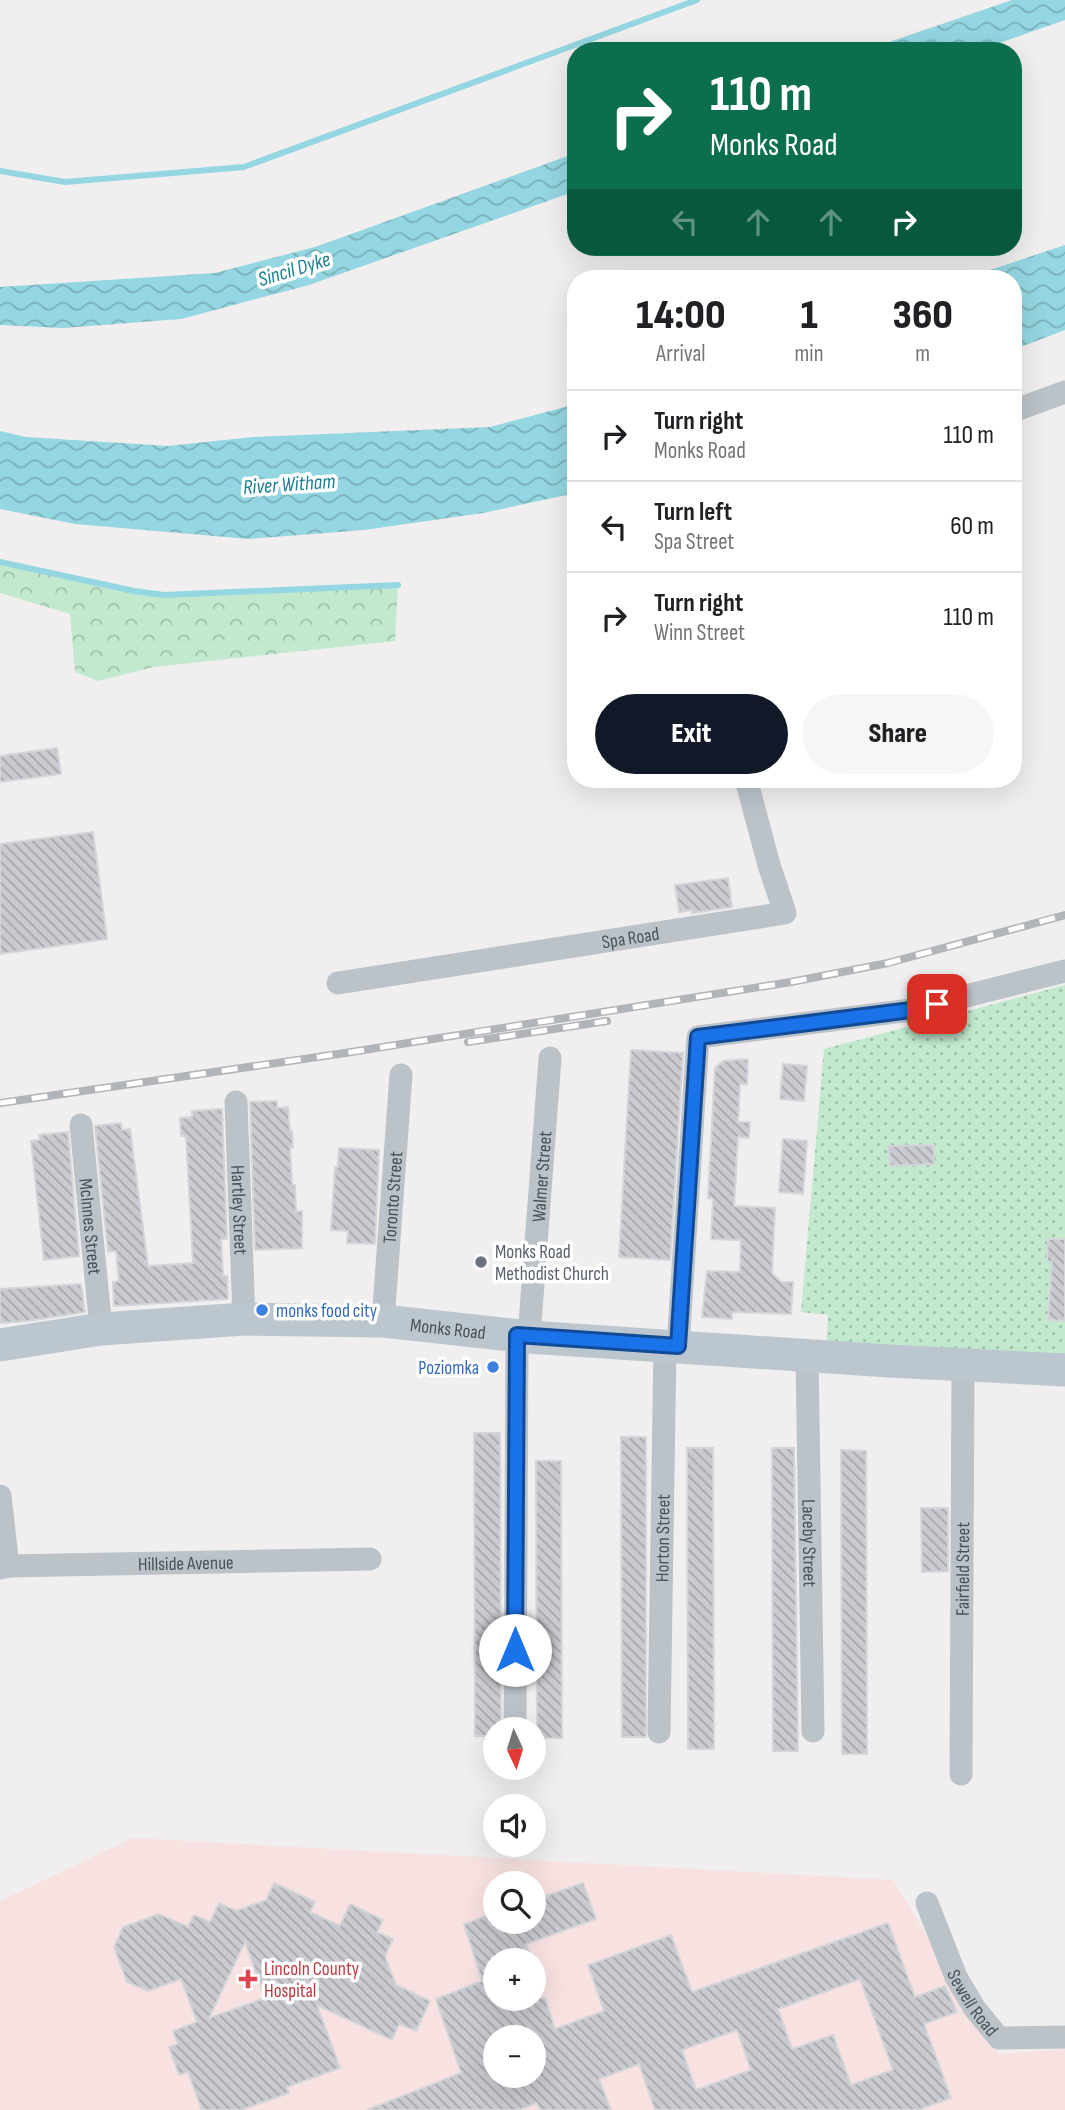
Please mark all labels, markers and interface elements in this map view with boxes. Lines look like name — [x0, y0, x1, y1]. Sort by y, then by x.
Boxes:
text: 110 m — [710, 66, 812, 125]
icon: right — [595, 70, 686, 161]
text: Monks Road — [710, 126, 838, 165]
icon: left — [666, 203, 704, 241]
icon: ahead — [739, 203, 777, 241]
icon: ahead — [812, 203, 850, 241]
icon: right — [885, 203, 923, 241]
water label: Sincil Dyke — [255, 247, 333, 292]
text: 14:00 — [636, 290, 726, 341]
text: 1 — [800, 290, 818, 341]
text: 360 — [893, 290, 953, 341]
text: Arrival — [656, 340, 706, 368]
text: min — [795, 340, 823, 368]
text: m — [915, 340, 930, 368]
text: Turn right — [654, 406, 743, 437]
icon: right — [595, 417, 633, 455]
text: 110 m — [943, 420, 994, 451]
text: Monks Road — [654, 437, 746, 465]
water label: River Witham — [242, 469, 336, 500]
text: Turn left — [654, 497, 732, 528]
icon: left — [595, 508, 633, 546]
text: 60 m — [950, 511, 994, 542]
text: Spa Street — [654, 528, 734, 556]
text: Turn right — [654, 588, 743, 619]
icon: right — [595, 599, 633, 637]
text: 110 m — [943, 602, 994, 633]
text: Winn Street — [654, 619, 745, 647]
button: Exit — [595, 694, 788, 774]
button: Share — [802, 694, 994, 774]
street label: Spa Road — [600, 923, 661, 955]
pin — [907, 974, 967, 1034]
icon: arrive — [918, 985, 956, 1023]
street label: Walmer Street — [528, 1130, 557, 1223]
street label: Toronto Street — [379, 1150, 408, 1244]
street label: Hartley Street — [225, 1165, 252, 1256]
street label: McInnes Street — [73, 1177, 106, 1276]
place label: Monks Road Methodist Church — [495, 1241, 609, 1286]
marker: Monks Road Methodist Church — [473, 1254, 489, 1270]
place label: monks food city — [276, 1300, 378, 1323]
marker: monks food city — [254, 1302, 270, 1318]
street label: Monks Road — [409, 1314, 487, 1345]
place label: Poziomka — [418, 1357, 479, 1380]
marker: Poziomka — [485, 1359, 501, 1375]
street label: Horton Street — [651, 1494, 676, 1582]
street label: Laceby Street — [796, 1499, 821, 1587]
street label: Fairfield Street — [952, 1522, 975, 1616]
street label: Hillside Avenue — [138, 1552, 234, 1576]
position arrow — [478, 1613, 552, 1687]
north arrow — [483, 1717, 546, 1780]
map controls — [483, 1717, 546, 2088]
button: sound — [483, 1794, 546, 1857]
button: search — [483, 1871, 546, 1934]
button: + — [483, 1948, 546, 2011]
place label: Lincoln County Hospital — [264, 1958, 360, 2003]
street label: Sewell Road — [941, 1966, 1003, 2041]
marker: Lincoln County Hospital — [238, 1969, 258, 1989]
button: − — [483, 2025, 546, 2088]

